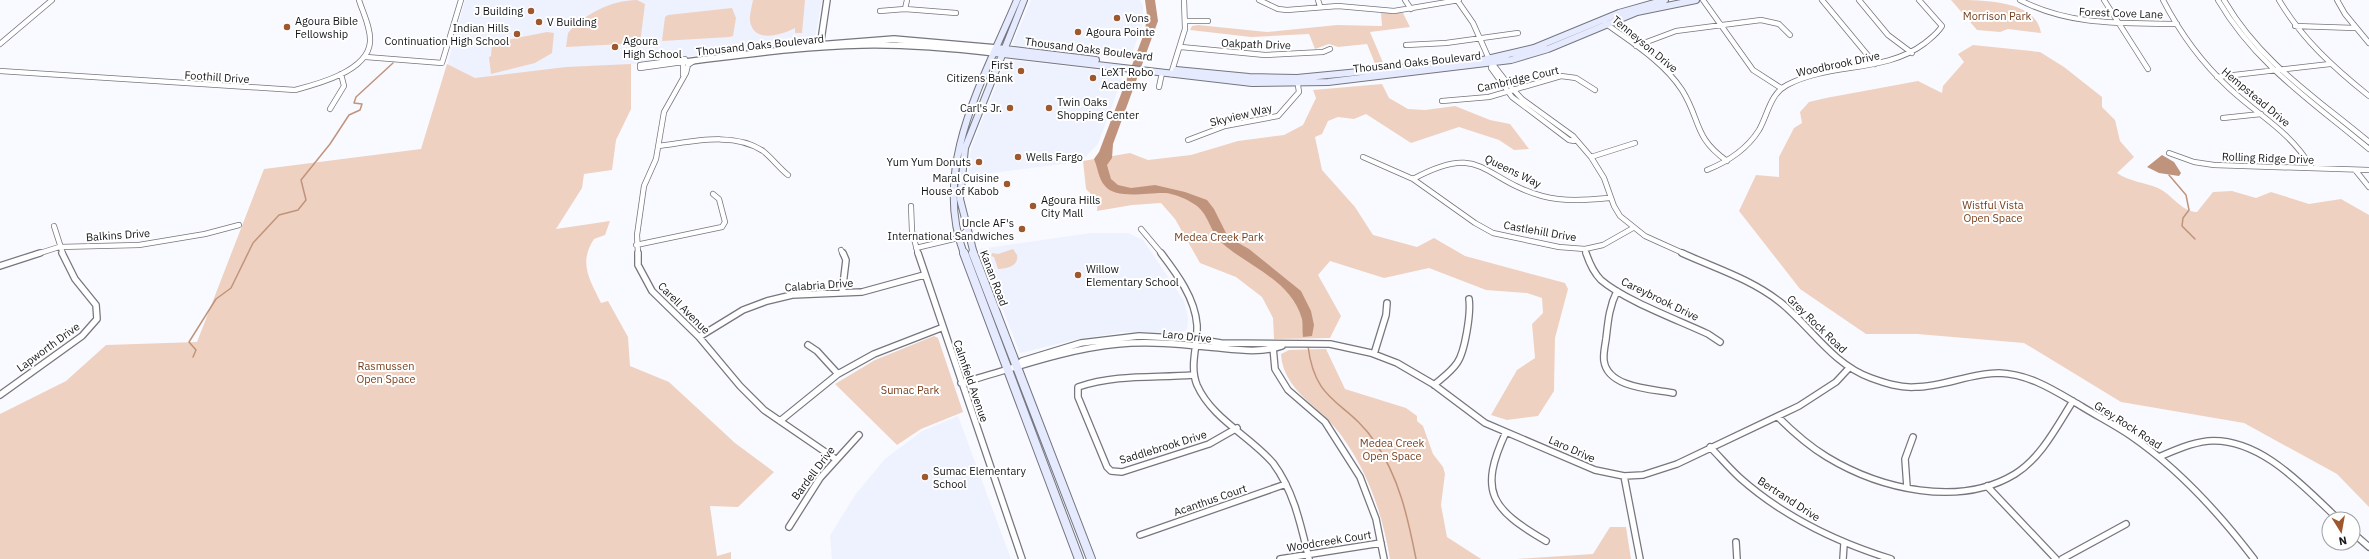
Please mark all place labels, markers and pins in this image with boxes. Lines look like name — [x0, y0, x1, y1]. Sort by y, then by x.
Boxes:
place label: J Building — [474, 4, 523, 18]
marker: J Building — [526, 6, 536, 16]
place label: Vons — [1125, 11, 1149, 25]
marker: Vons — [1112, 13, 1122, 23]
place label: Agoura Bible Fellowship — [295, 14, 358, 41]
place label: V Building — [547, 15, 597, 29]
marker: V Building — [534, 17, 544, 27]
place label: Indian Hills Continuation High School — [385, 21, 509, 48]
marker: Agoura Bible Fellowship — [282, 22, 292, 32]
place label: Agoura Pointe — [1086, 25, 1155, 39]
marker: Agoura Pointe — [1073, 27, 1083, 37]
marker: Indian Hills Continuation High School — [512, 29, 522, 39]
place label: Agoura High School — [623, 34, 682, 61]
marker: Agoura High School — [610, 42, 620, 52]
place label: First Citizens Bank — [946, 58, 1013, 85]
place label: LeXT Robo Academy — [1101, 65, 1153, 92]
marker: First Citizens Bank — [1016, 66, 1026, 76]
marker: LeXT Robo Academy — [1088, 73, 1098, 83]
place label: Twin Oaks Shopping Center — [1057, 95, 1139, 122]
place label: Carl's Jr. — [960, 101, 1002, 115]
marker: Carl's Jr. — [1005, 103, 1015, 113]
marker: Twin Oaks Shopping Center — [1044, 103, 1054, 113]
place label: Wells Fargo — [1026, 150, 1083, 164]
marker: Wells Fargo — [1013, 152, 1023, 162]
place label: Yum Yum Donuts — [886, 155, 971, 169]
marker: Yum Yum Donuts — [974, 157, 984, 167]
place label: Maral Cuisine House of Kabob — [921, 171, 999, 198]
marker: Maral Cuisine House of Kabob — [1002, 179, 1012, 189]
place label: Agoura Hills City Mall — [1041, 193, 1100, 220]
marker: Agoura Hills City Mall — [1028, 201, 1038, 211]
place label: Uncle AF's International Sandwiches — [888, 216, 1014, 243]
marker: Uncle AF's International Sandwiches — [1017, 224, 1027, 234]
place label: Willow Elementary School — [1086, 262, 1179, 289]
marker: Willow Elementary School — [1073, 270, 1083, 280]
place label: Sumac Elementary School — [933, 464, 1026, 491]
marker: Sumac Elementary School — [920, 472, 930, 482]

